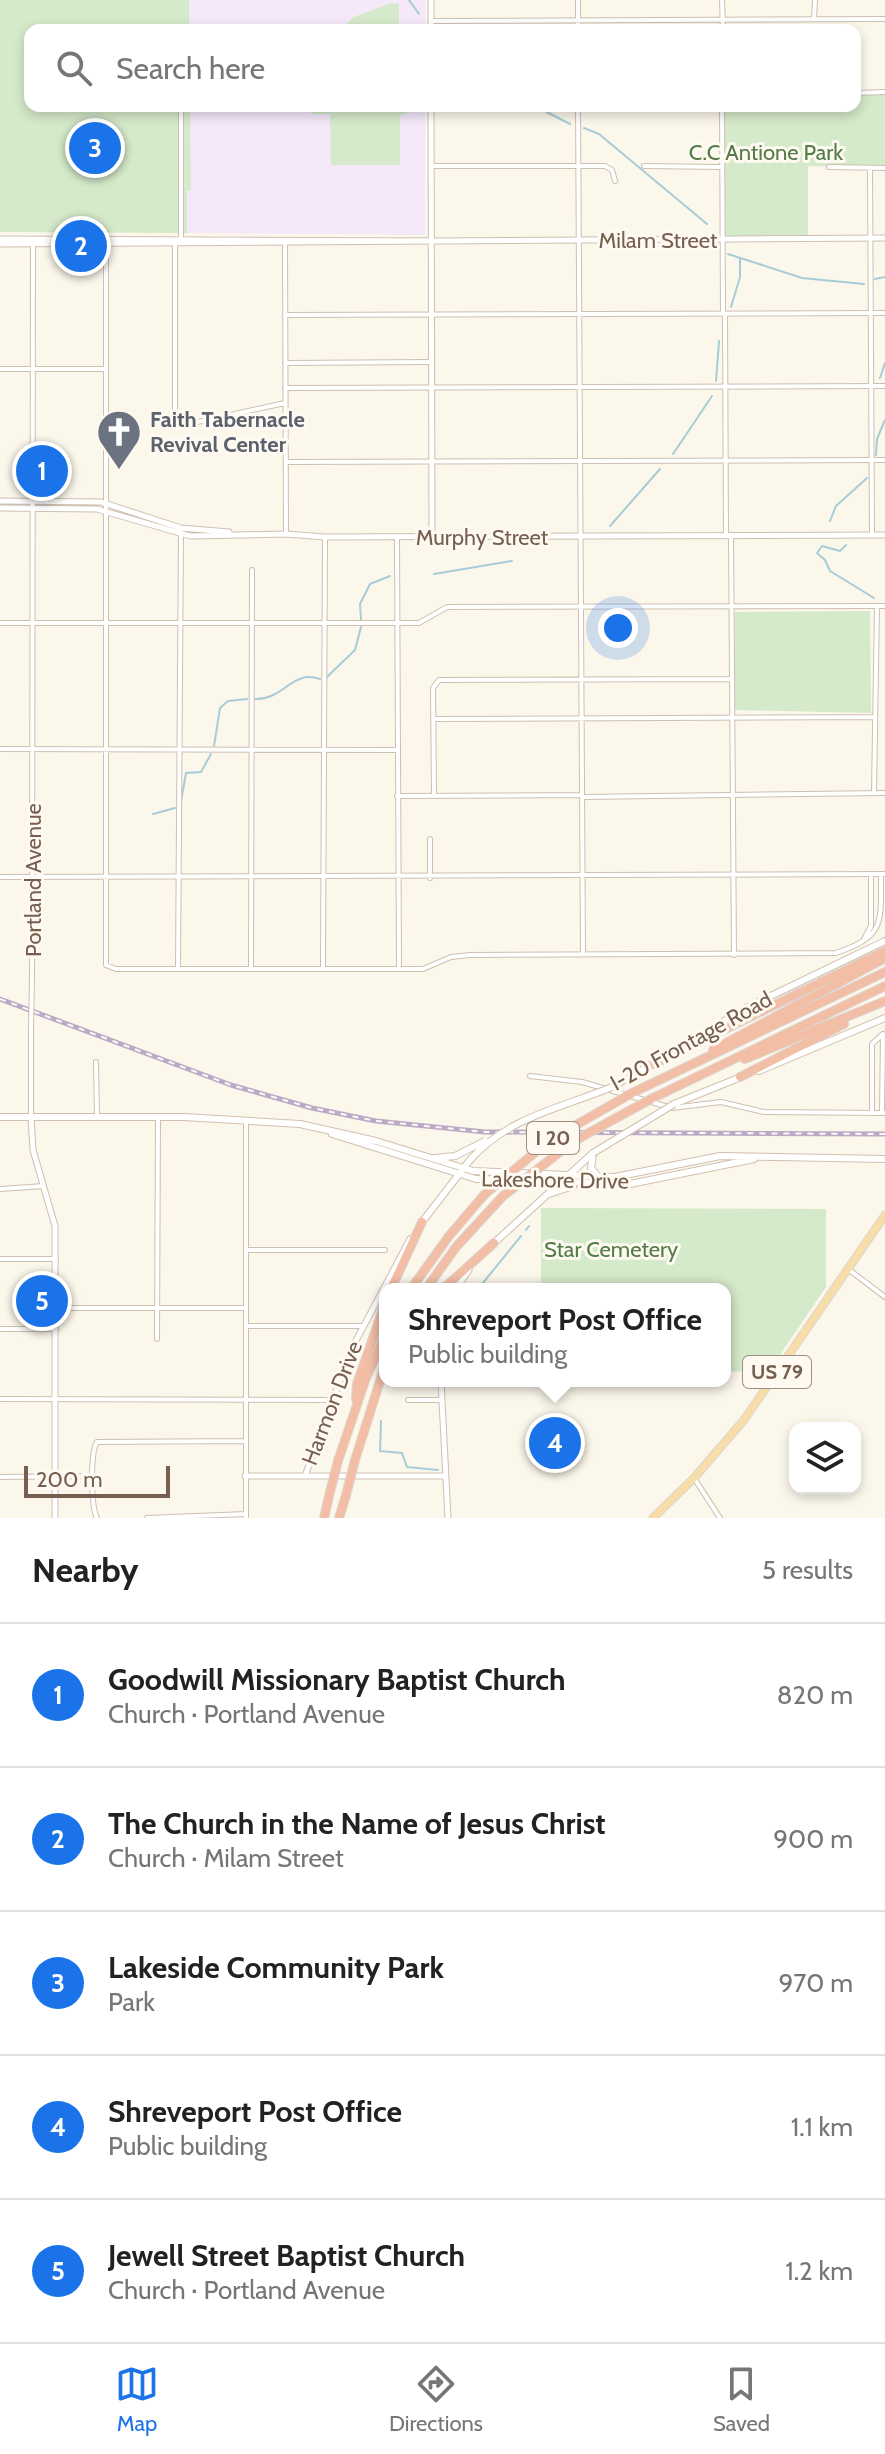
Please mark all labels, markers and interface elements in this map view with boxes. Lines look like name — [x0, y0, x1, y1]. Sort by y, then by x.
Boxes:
search box — [24, 24, 861, 112]
icon: search — [52, 46, 96, 90]
text: Search here — [116, 50, 265, 87]
pin: 3 — [69, 118, 121, 178]
park label: C.C Antione Park — [689, 139, 843, 166]
pin: 2 — [55, 216, 107, 276]
street label: Milam Street — [599, 227, 718, 254]
place label: Faith Tabernacle Revival Center — [150, 406, 305, 458]
church icon: Faith Tabernacle Revival Center — [95, 408, 143, 471]
pin: 1 — [16, 441, 68, 501]
street label: Murphy Street — [416, 524, 549, 551]
your location — [598, 608, 638, 648]
street label: Portland Avenue — [20, 803, 47, 957]
street label: I-20 Frontage Road — [605, 985, 777, 1097]
road number: I 20 — [527, 1122, 579, 1154]
street label: Lakeshore Drive — [481, 1165, 629, 1195]
park label: Star Cemetery — [544, 1236, 678, 1263]
pin: 5 — [16, 1271, 68, 1331]
popup — [379, 1283, 731, 1387]
text: Shreveport Post Office — [408, 1301, 702, 1338]
street label: Harmon Drive — [296, 1337, 368, 1469]
text: Public building — [408, 1338, 567, 1370]
road number: US 79 — [743, 1356, 811, 1388]
pin: 4 — [529, 1413, 581, 1473]
map controls — [789, 1422, 861, 1494]
button: layers — [789, 1422, 861, 1494]
scale bar — [24, 1462, 170, 1498]
text: 200 m — [36, 1466, 102, 1493]
text: Nearby — [32, 1549, 139, 1591]
text: 5 results — [762, 1554, 853, 1586]
text: Goodwill Missionary Baptist Church — [108, 1661, 565, 1698]
text: 1 — [53, 1679, 63, 1711]
text: 820 m — [777, 1679, 853, 1711]
text: Church · Portland Avenue — [108, 1698, 385, 1730]
text: The Church in the Name of Jesus Christ — [108, 1805, 606, 1842]
text: 2 — [51, 1823, 65, 1855]
text: 900 m — [773, 1823, 853, 1855]
text: Church · Milam Street — [108, 1842, 344, 1874]
text: Lakeside Community Park — [108, 1949, 444, 1986]
text: 3 — [51, 1967, 65, 1999]
text: 970 m — [779, 1967, 853, 1999]
text: Park — [108, 1986, 155, 2018]
text: Shreveport Post Office — [108, 2093, 402, 2130]
text: 4 — [50, 2111, 66, 2143]
text: 1.1 km — [791, 2111, 853, 2143]
text: Public building — [108, 2130, 267, 2162]
text: Jewell Street Baptist Church — [108, 2237, 465, 2274]
text: 5 — [51, 2255, 65, 2287]
text: 1.2 km — [785, 2255, 853, 2287]
text: Church · Portland Avenue — [108, 2274, 385, 2306]
tab: Map — [115, 2362, 159, 2437]
tab: Directions — [389, 2362, 483, 2437]
tab: Saved — [713, 2362, 770, 2437]

